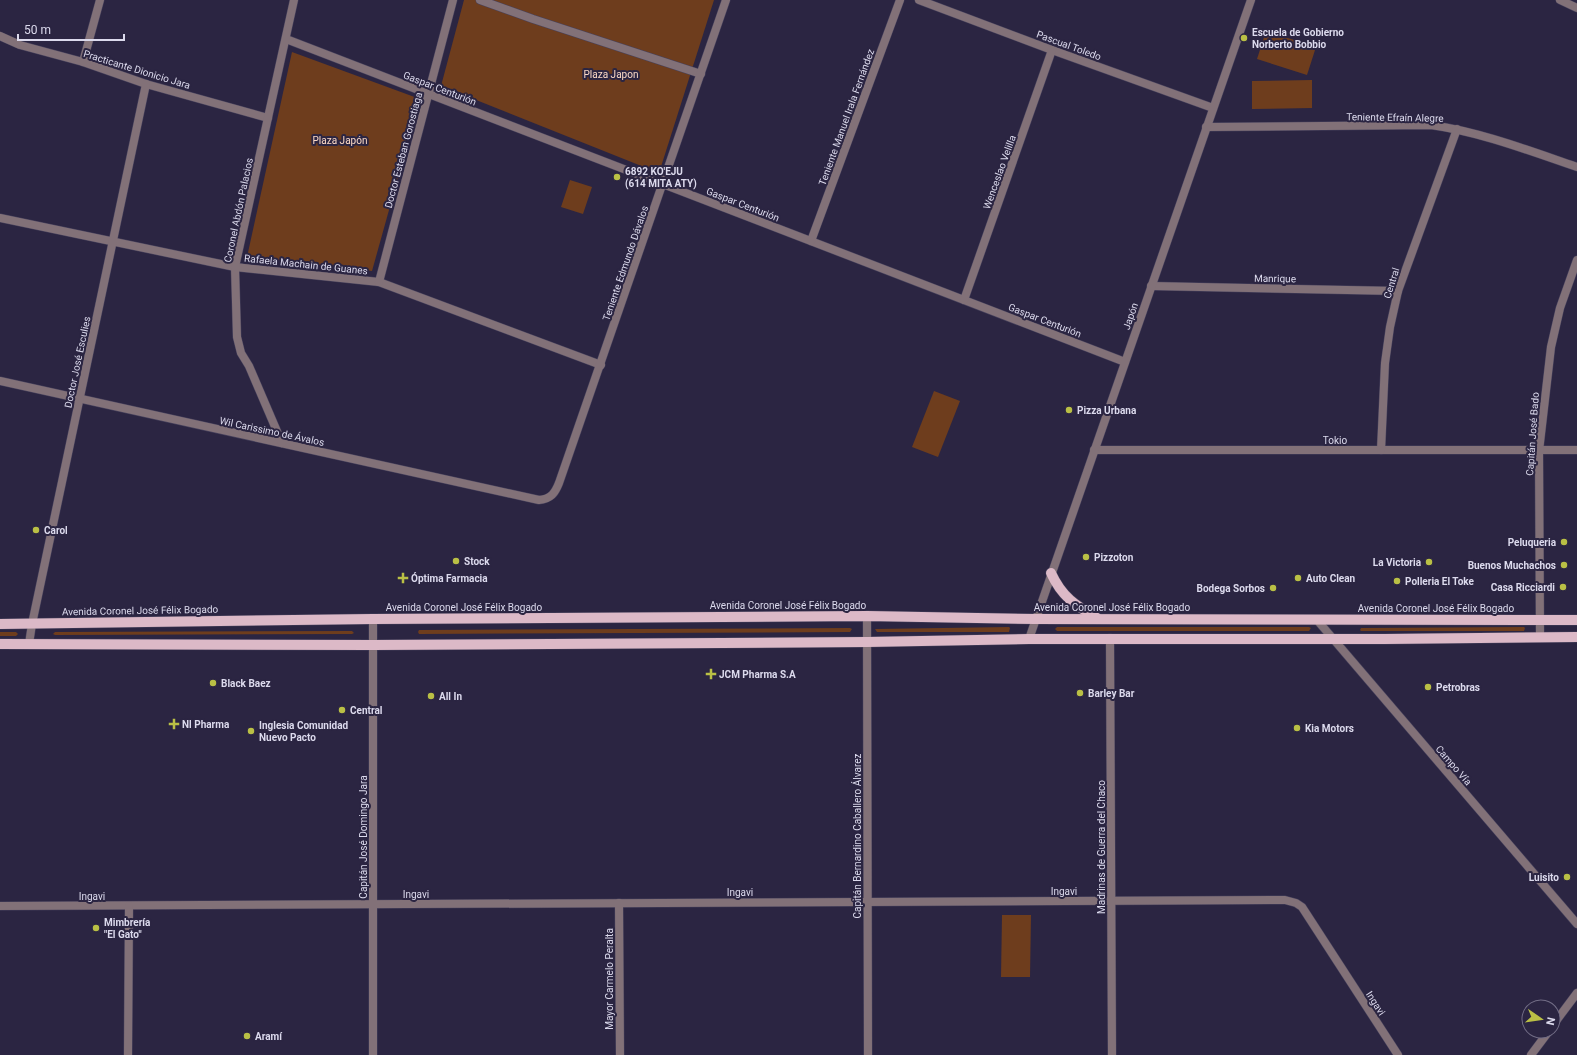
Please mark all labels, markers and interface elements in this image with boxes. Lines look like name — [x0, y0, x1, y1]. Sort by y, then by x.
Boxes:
scale bar — [18, 16, 124, 42]
text: 50 m — [24, 23, 51, 37]
place label: Escuela de Gobierno Norberto Bobbio — [1252, 27, 1344, 50]
street label: Pascual Toledo — [1035, 29, 1103, 62]
marker: Escuela de Gobierno Norberto Bobbio — [1239, 33, 1249, 43]
street label: Teniente Manuel Irala Fernández — [817, 47, 876, 187]
street label: Practicante Dionicio Jara — [82, 48, 192, 91]
street label: Gaspar Centurión — [402, 69, 478, 107]
park label: Plaza Japon — [584, 69, 638, 80]
street label: Doctor Esteban Gorostiaga — [383, 91, 424, 209]
street label: Teniente Efraín Alegre — [1346, 111, 1444, 124]
street label: Wenceslao Velilla — [981, 134, 1018, 211]
park label: Plaza Japón — [313, 135, 367, 146]
street label: Coronel Abdón Palacios — [222, 157, 255, 263]
place label: 6892 KO'EJU (614 MITA ATY) — [625, 166, 697, 190]
marker: 6892 KO'EJU (614 MITA ATY) — [612, 172, 622, 182]
street label: Gaspar Centurión — [705, 185, 781, 223]
street label: Teniente Edmundo Dávalos — [601, 204, 650, 322]
street label: Rafaela Machain de Guanes — [244, 253, 368, 276]
street label: Central — [1382, 266, 1401, 300]
street label: Manrique — [1254, 273, 1296, 284]
street label: Gaspar Centurión — [1007, 301, 1083, 339]
street label: Japón — [1121, 301, 1140, 331]
street label: Doctor José Esculies — [62, 315, 93, 409]
street label: Capitán José Bado — [1524, 392, 1541, 476]
marker: Pizza Urbana — [1064, 405, 1074, 415]
place label: Pizza Urbana — [1077, 405, 1137, 416]
street label: Wil Carissimo de Ávalos — [218, 414, 326, 448]
street label: Tokio — [1323, 435, 1347, 446]
marker: Carol — [31, 525, 41, 535]
place label: Carol — [44, 525, 68, 536]
place label: Peluqueria — [1508, 537, 1557, 548]
marker: Peluqueria — [1559, 537, 1569, 547]
marker: Pizzoton — [1081, 552, 1091, 562]
place label: Pizzoton — [1094, 552, 1134, 563]
marker: Stock — [451, 556, 461, 566]
place label: Stock — [464, 556, 490, 567]
place label: La Victoria — [1373, 557, 1422, 568]
marker: La Victoria — [1424, 557, 1434, 567]
place label: Buenos Muchachos — [1468, 560, 1556, 571]
marker: Buenos Muchachos — [1559, 560, 1569, 570]
place label: Óptima Farmacia — [411, 572, 488, 584]
marker: Óptima Farmacia — [398, 573, 408, 583]
marker: Auto Clean — [1293, 573, 1303, 583]
place label: Auto Clean — [1306, 573, 1356, 584]
marker: Polleria El Toke — [1392, 576, 1402, 586]
place label: Polleria El Toke — [1405, 576, 1475, 587]
place label: Casa Ricciardi — [1491, 582, 1555, 593]
marker: Casa Ricciardi — [1558, 582, 1568, 592]
place label: Bodega Sorbos — [1197, 583, 1265, 594]
marker: Bodega Sorbos — [1268, 583, 1278, 593]
street label: Avenida Coronel José Félix Bogado — [710, 600, 866, 611]
street label: Avenida Coronel José Félix Bogado — [386, 602, 542, 613]
street label: Avenida Coronel José Félix Bogado — [1034, 602, 1190, 613]
street label: Avenida Coronel José Félix Bogado — [1358, 603, 1514, 614]
street label: Avenida Coronel José Félix Bogado — [62, 604, 219, 617]
marker: JCM Pharma S.A — [706, 669, 716, 679]
place label: JCM Pharma S.A — [719, 669, 796, 680]
marker: Black Baez — [208, 678, 218, 688]
place label: Black Baez — [221, 678, 271, 689]
marker: Petrobras — [1423, 682, 1433, 692]
place label: Petrobras — [1436, 682, 1480, 693]
marker: Barley Bar — [1075, 688, 1085, 698]
place label: Barley Bar — [1088, 688, 1135, 699]
marker: All In — [426, 691, 436, 701]
place label: All In — [439, 691, 462, 702]
marker: Central — [337, 705, 347, 715]
place label: Central — [350, 705, 383, 716]
marker: Nl Pharma — [169, 719, 179, 729]
place label: Nl Pharma — [182, 719, 230, 730]
place label: Inglesia Comunidad Nuevo Pacto — [259, 720, 349, 743]
marker: Kia Motors — [1292, 723, 1302, 733]
place label: Kia Motors — [1305, 723, 1354, 734]
marker: Inglesia Comunidad Nuevo Pacto — [246, 726, 256, 736]
street label: Campo Vía — [1433, 743, 1474, 787]
street label: Capitán Bernardino Caballero Álvarez — [851, 753, 863, 919]
street label: Capitán José Domingo Jara — [358, 775, 369, 899]
street label: Madrinas de Guerra del Chaco — [1096, 780, 1107, 914]
place label: Luisito — [1529, 872, 1559, 883]
marker: Luisito — [1562, 872, 1572, 882]
street label: Ingavi — [1051, 886, 1077, 897]
street label: Ingavi — [727, 887, 753, 898]
street label: Ingavi — [403, 889, 429, 900]
street label: Ingavi — [79, 891, 105, 902]
place label: Mimbrería "El Gato" — [104, 917, 151, 940]
marker: Mimbrería "El Gato" — [91, 923, 101, 933]
street label: Mayor Carmelo Peralta — [604, 928, 615, 1030]
street label: Ingavi — [1364, 989, 1387, 1017]
north arrow — [1521, 999, 1561, 1039]
text: N — [1543, 1016, 1557, 1027]
marker: Aramí — [242, 1031, 252, 1041]
place label: Aramí — [255, 1031, 283, 1042]

